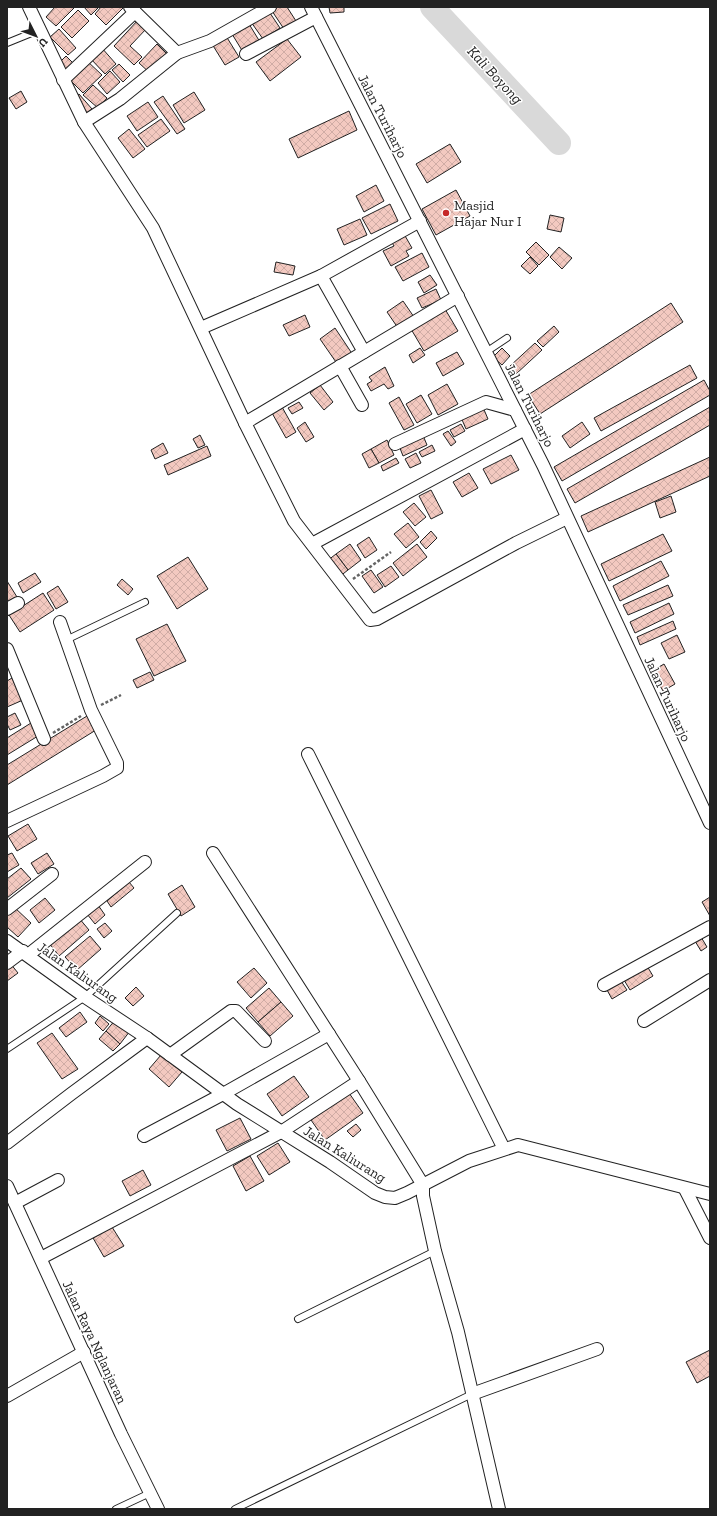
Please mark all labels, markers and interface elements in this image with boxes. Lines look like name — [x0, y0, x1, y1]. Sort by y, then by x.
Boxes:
north arrow — [16, 16, 56, 56]
text: U — [36, 35, 51, 50]
water label: Kali Boyong — [464, 42, 527, 108]
street label: Jalan Turiharjo — [354, 72, 411, 161]
place label: Masjid Hajar Nur I — [454, 197, 522, 230]
marker: Masjid Hajar Nur I — [441, 208, 451, 218]
street label: Jalan Turiharjo — [501, 361, 558, 450]
street label: Jalan Turiharjo — [640, 654, 695, 744]
street label: Jalan Kaliurang — [34, 938, 121, 1007]
street label: Jalan Kaliurang — [300, 1122, 389, 1187]
street label: Jalan Raya Nglanjaran — [59, 1278, 131, 1406]

